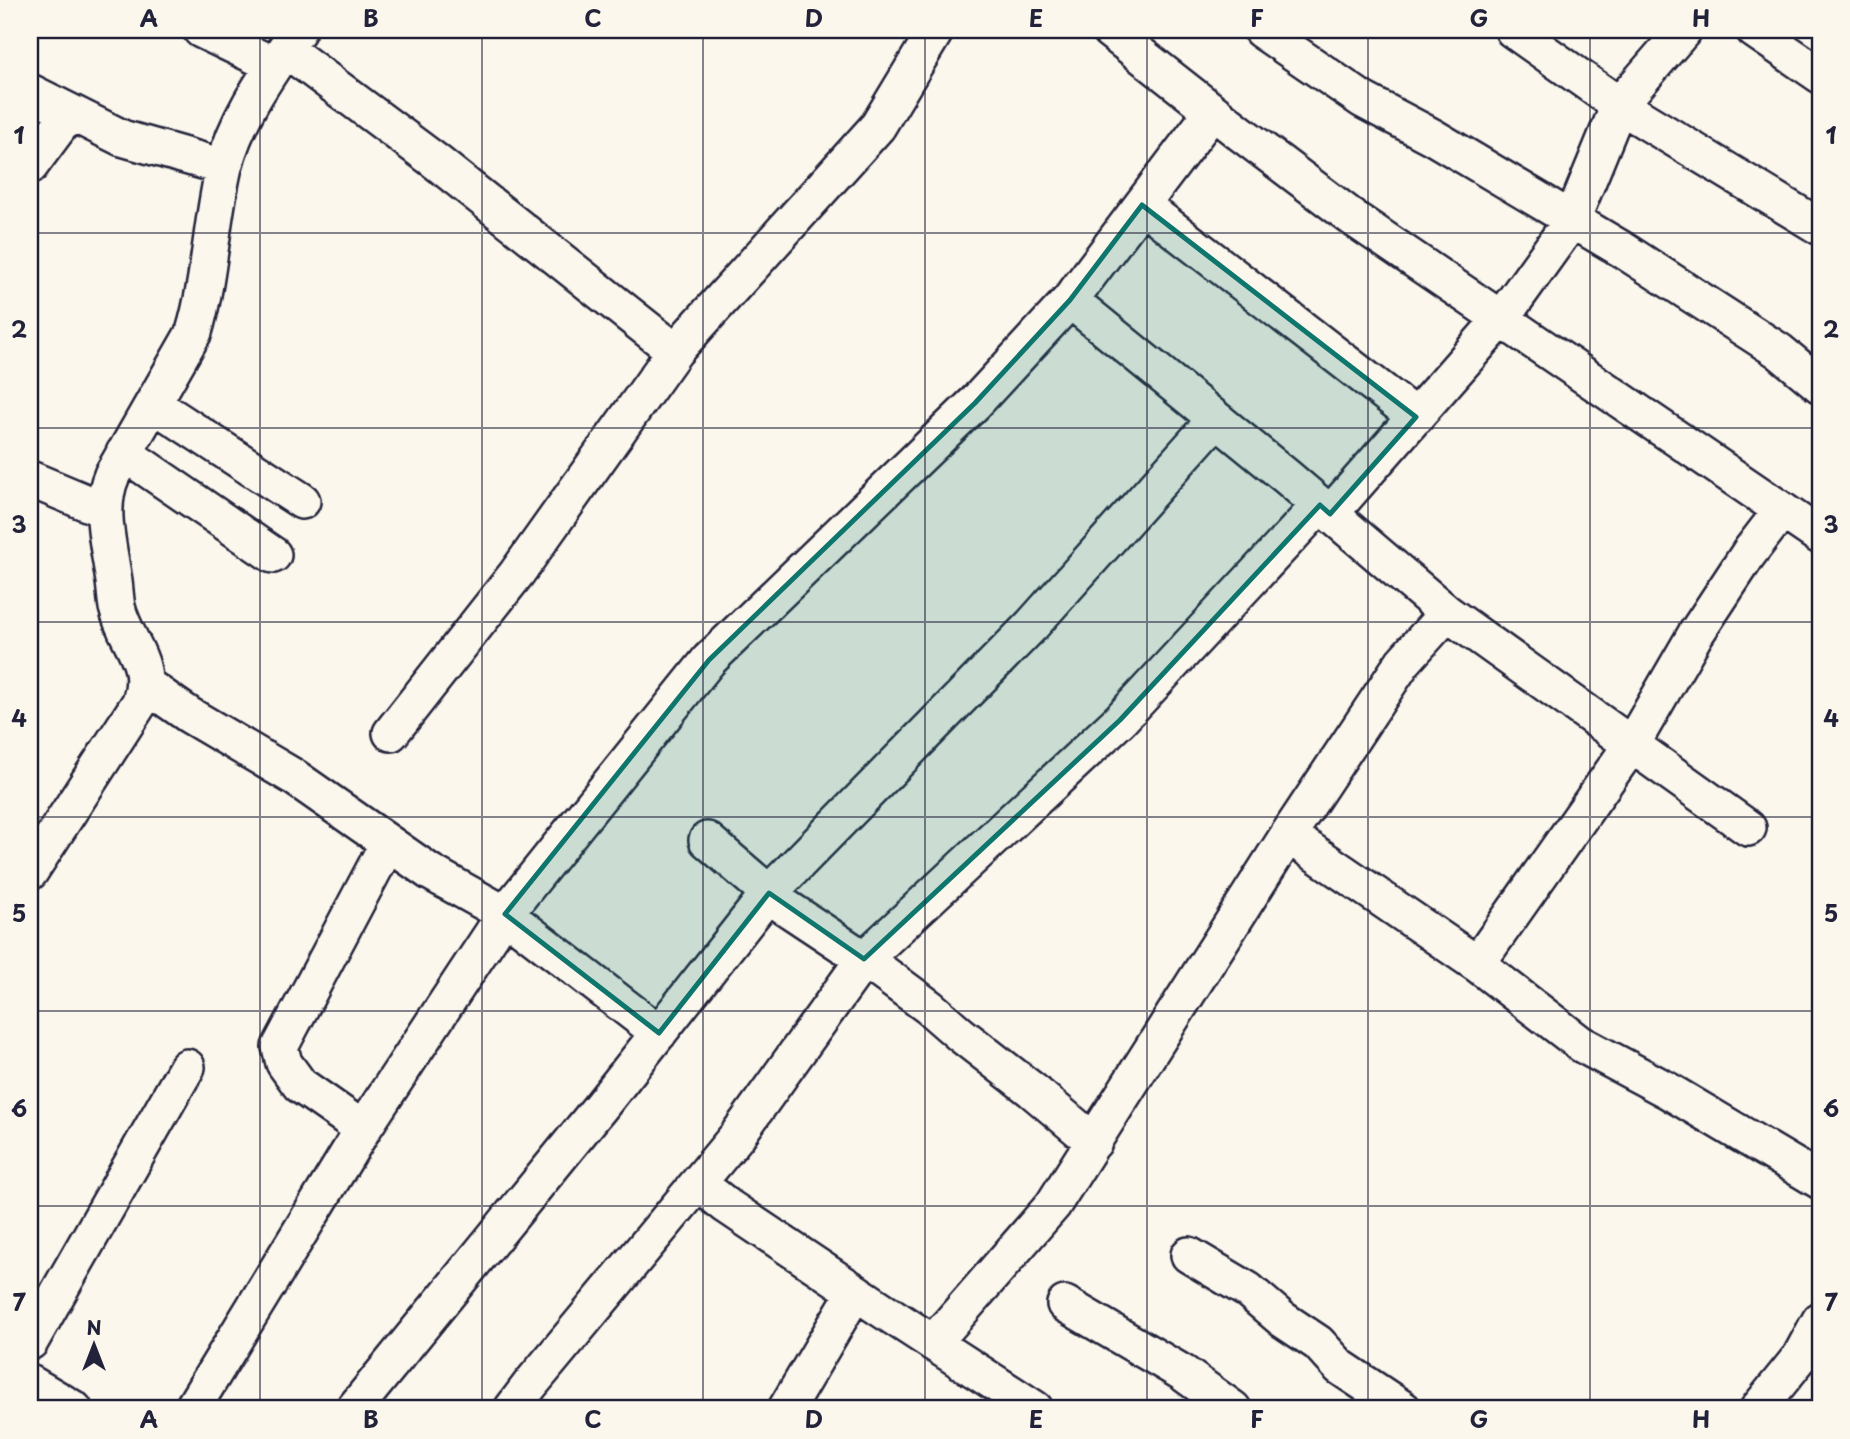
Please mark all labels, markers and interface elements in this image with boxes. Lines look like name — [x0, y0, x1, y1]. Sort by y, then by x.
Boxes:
text: A — [140, 0, 158, 35]
text: B — [363, 0, 379, 35]
text: C — [584, 0, 602, 35]
text: D — [805, 0, 823, 35]
text: E — [1029, 0, 1043, 35]
text: F — [1250, 0, 1264, 35]
text: G — [1470, 0, 1488, 35]
text: H — [1692, 0, 1710, 35]
text: 1 — [14, 117, 25, 152]
text: 1 — [1826, 117, 1837, 152]
text: 2 — [11, 311, 27, 346]
text: 2 — [1823, 311, 1839, 346]
text: 3 — [11, 506, 27, 541]
text: 3 — [1823, 506, 1839, 541]
text: 4 — [11, 700, 27, 735]
text: 4 — [1823, 700, 1839, 735]
text: 5 — [12, 895, 26, 930]
text: 5 — [1824, 895, 1838, 930]
text: 6 — [11, 1090, 27, 1125]
text: 6 — [1823, 1090, 1839, 1125]
text: 7 — [12, 1284, 26, 1319]
text: 7 — [1824, 1284, 1838, 1319]
north arrow — [60, 1310, 130, 1380]
text: N — [86, 1313, 102, 1341]
text: A — [140, 1401, 158, 1436]
text: B — [363, 1401, 379, 1436]
text: C — [584, 1401, 602, 1436]
text: D — [805, 1401, 823, 1436]
text: E — [1029, 1401, 1043, 1436]
text: F — [1250, 1401, 1264, 1436]
text: G — [1470, 1401, 1488, 1436]
text: H — [1692, 1401, 1710, 1436]

